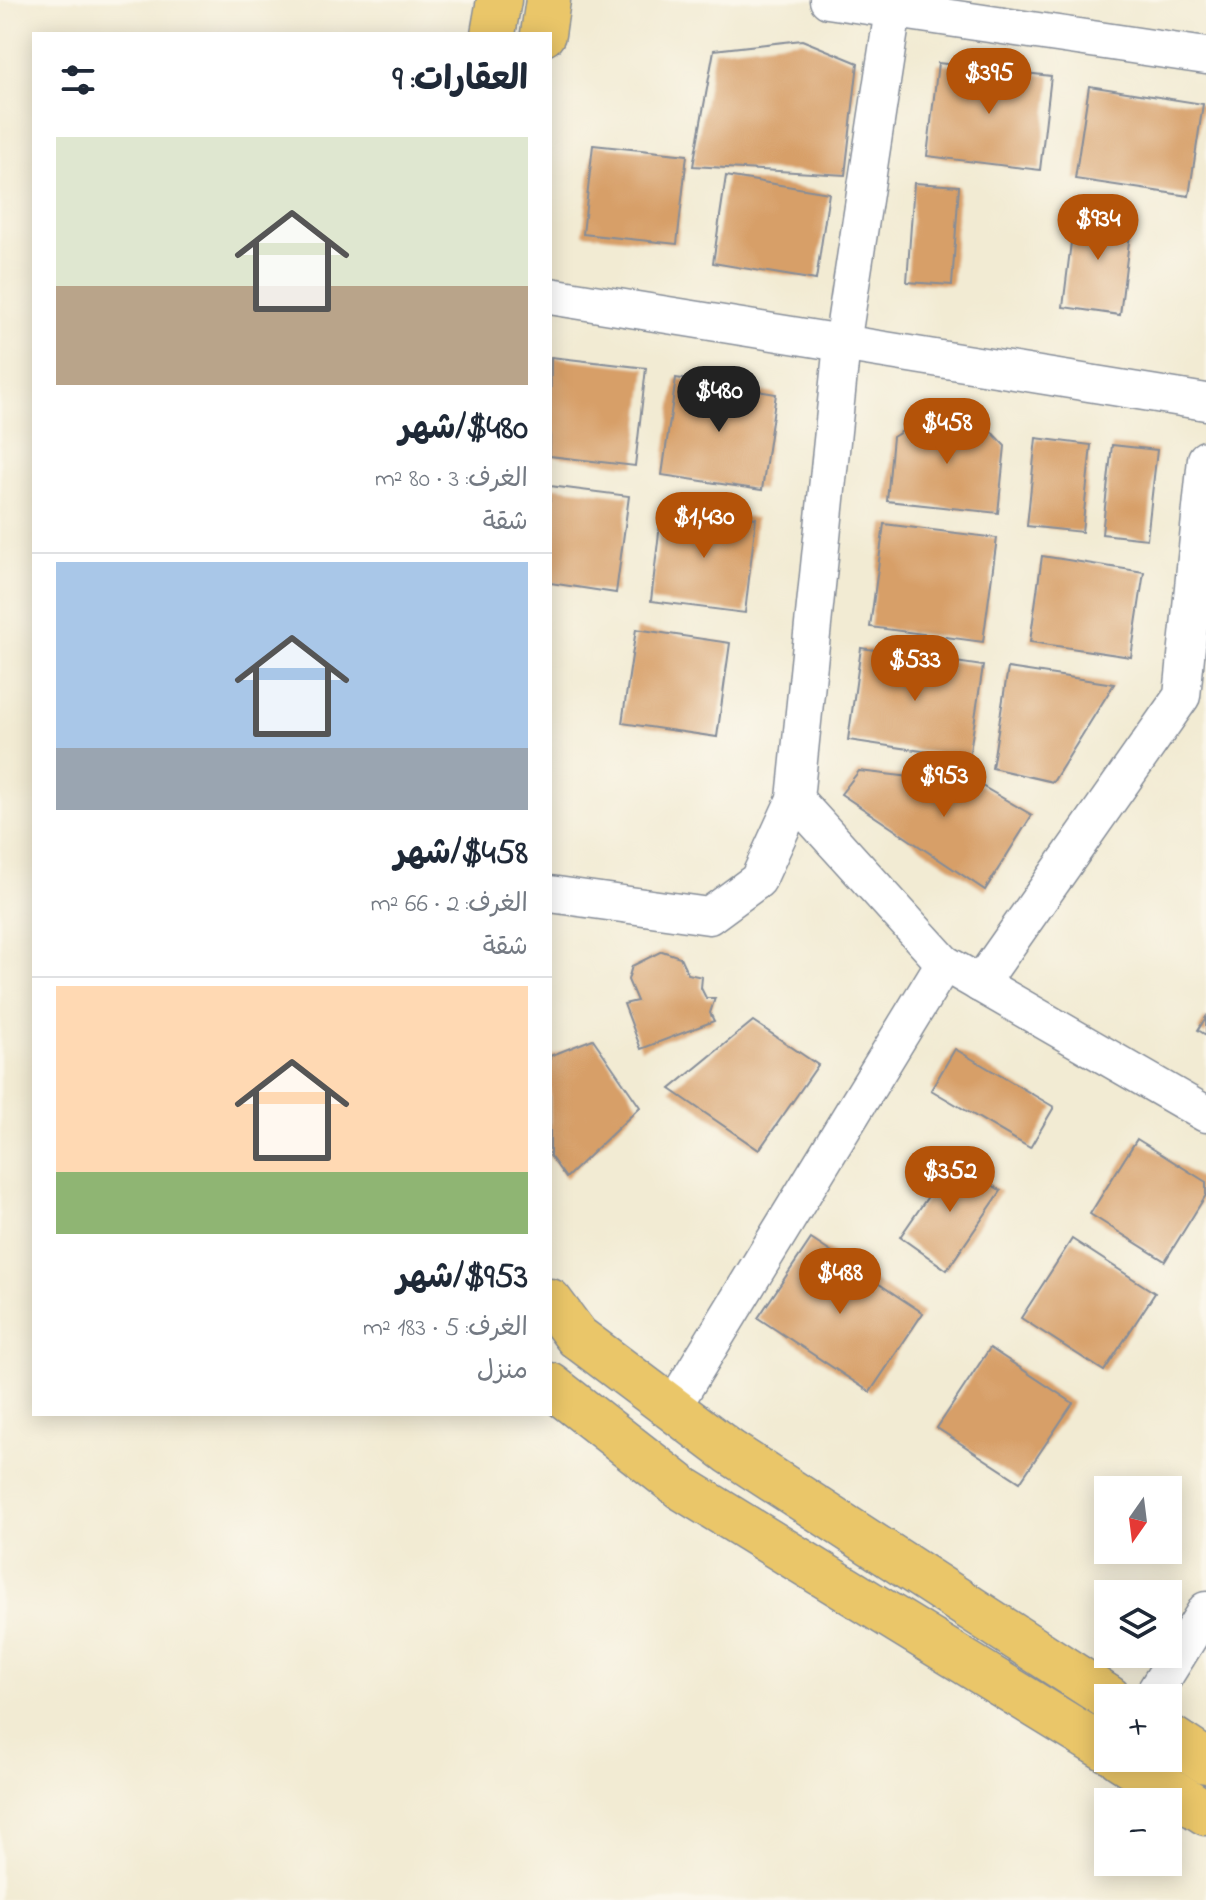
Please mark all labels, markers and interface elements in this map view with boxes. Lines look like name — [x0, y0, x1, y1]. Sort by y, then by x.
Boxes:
pin: $395 — [942, 48, 1036, 116]
text: $395 — [964, 55, 1014, 93]
text: العقارات: 9 — [392, 56, 528, 106]
icon: filters — [56, 58, 100, 102]
icon: home — [220, 189, 364, 333]
pin: $934 — [1051, 194, 1145, 262]
text: $934 — [1075, 201, 1121, 239]
pin: $480 — [672, 366, 766, 434]
text: $480 — [695, 373, 743, 411]
pin: $458 — [900, 398, 994, 466]
text: $480/شهر — [399, 405, 528, 455]
text: $458 — [921, 405, 973, 443]
text: الغرف: 3 · 80 m² — [375, 461, 528, 499]
pin: $1,430 — [639, 492, 769, 560]
text: $1,430 — [673, 499, 735, 537]
text: شقة — [483, 504, 528, 542]
icon: home — [220, 614, 364, 758]
pin: $533 — [868, 635, 962, 703]
text: $533 — [889, 642, 941, 680]
pin: $953 — [897, 751, 991, 819]
text: $953 — [919, 758, 969, 796]
text: $458/شهر — [394, 830, 528, 880]
text: الغرف: 2 · 66 m² — [371, 886, 528, 924]
text: شقة — [483, 929, 528, 967]
icon: home — [220, 1038, 364, 1182]
pin: $352 — [903, 1146, 997, 1214]
text: $352 — [923, 1153, 977, 1191]
pin: $488 — [793, 1248, 887, 1316]
text: $953/شهر — [397, 1254, 528, 1304]
text: $488 — [817, 1255, 863, 1293]
text: الغرف: 5 · 183 m² — [363, 1310, 528, 1348]
text: منزل — [477, 1353, 528, 1391]
north arrow — [1094, 1476, 1182, 1564]
map controls — [1094, 1476, 1182, 1876]
button: layers — [1094, 1580, 1182, 1668]
button: + — [1094, 1684, 1182, 1772]
button: − — [1094, 1788, 1182, 1876]

